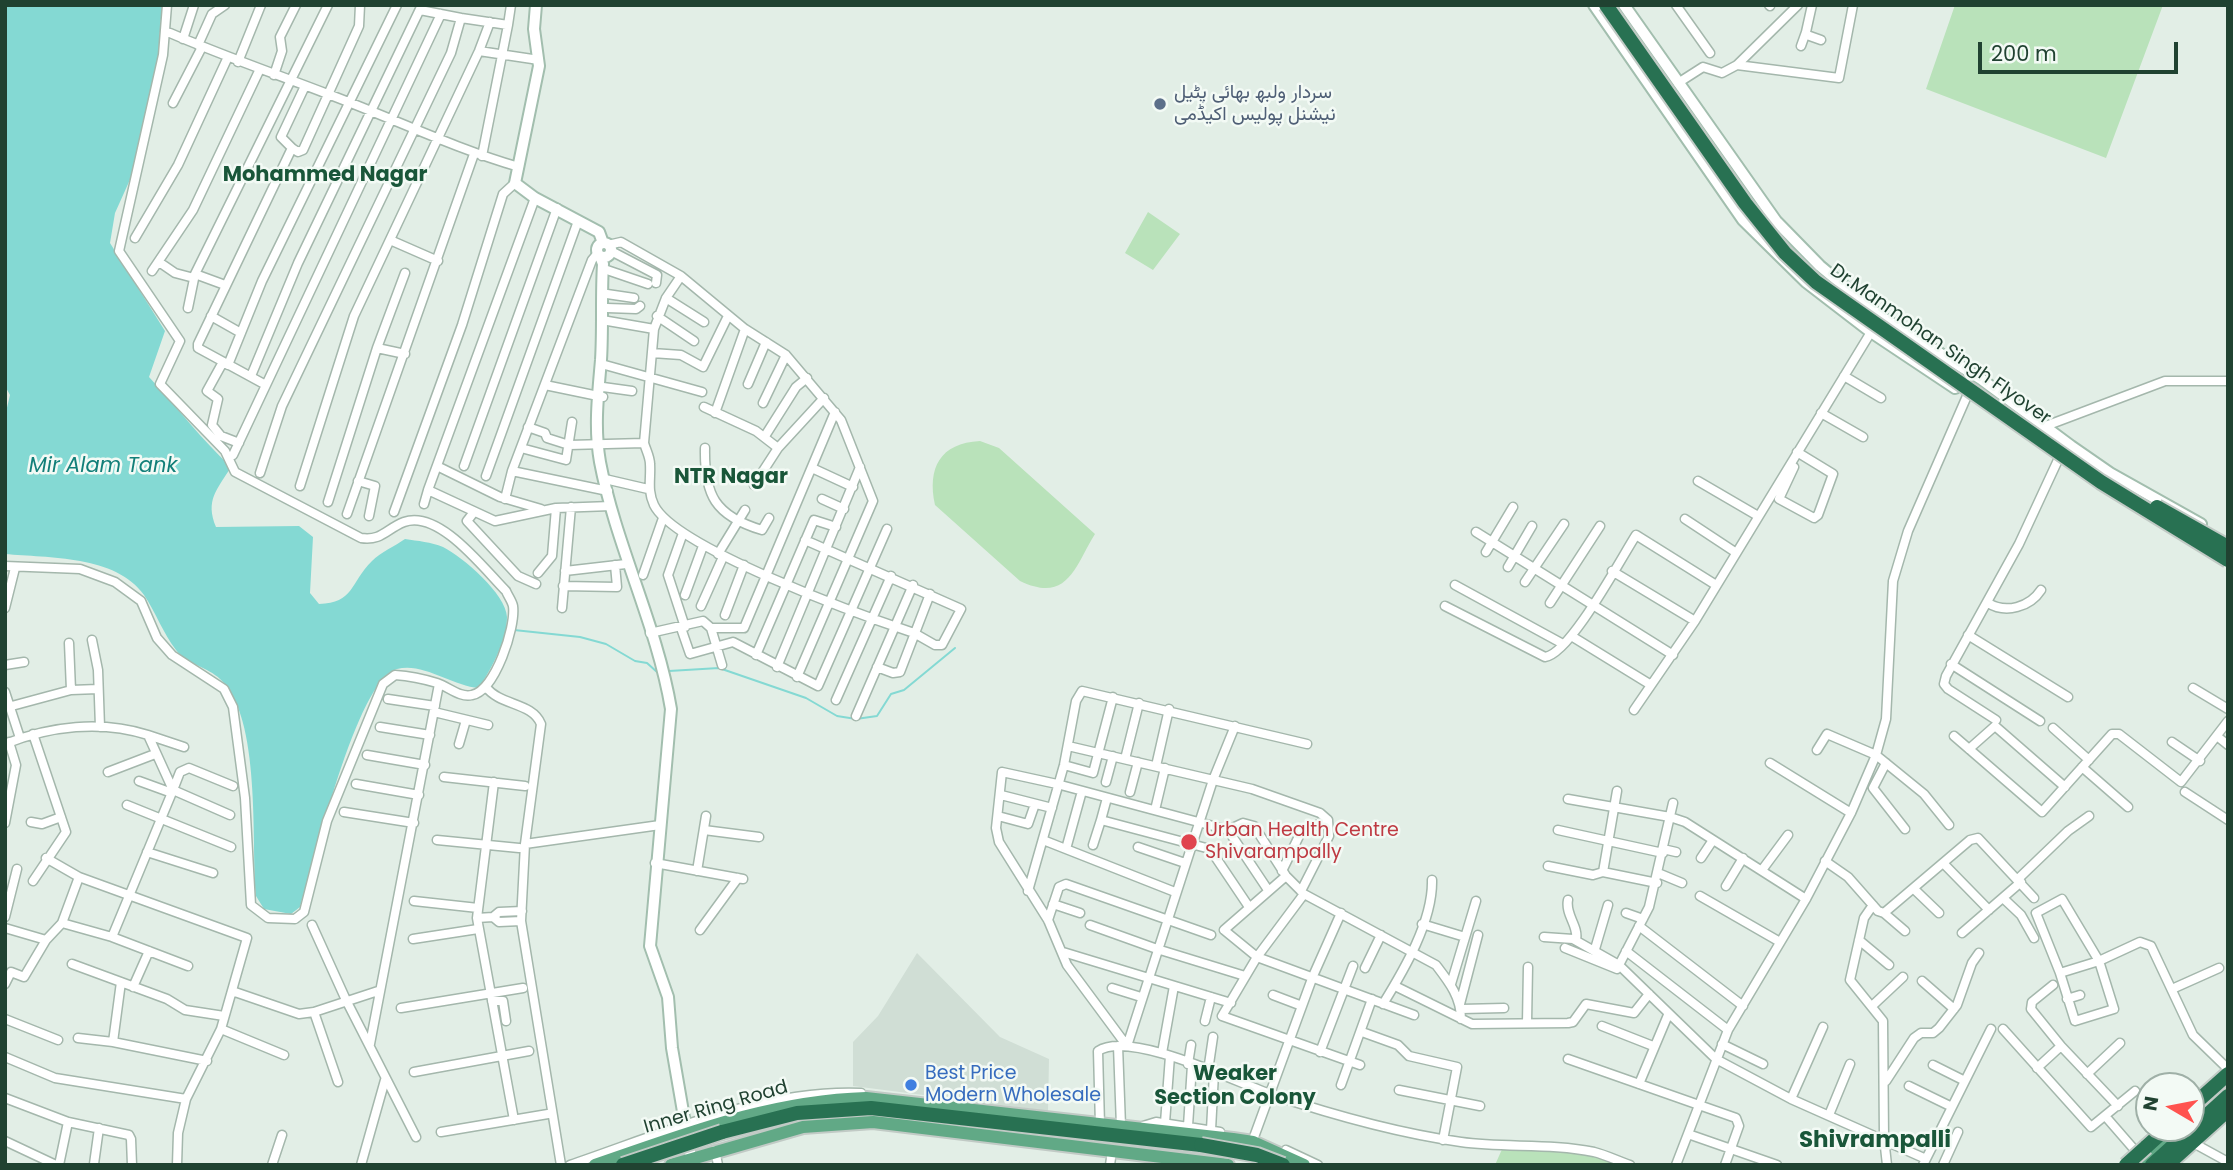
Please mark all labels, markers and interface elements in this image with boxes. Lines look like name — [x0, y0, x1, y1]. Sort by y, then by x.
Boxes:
scale bar — [1981, 28, 2180, 72]
text: 200 m — [1991, 39, 2057, 68]
place label: سردار ولبھ بھائی پٹیل نیشنل پولیس اکیڈمی — [1174, 82, 1336, 126]
marker: سردار ولبھ بھائی پٹیل نیشنل پولیس اکیڈمی — [1152, 96, 1168, 112]
district label: Mohammed Nagar — [223, 163, 427, 189]
street label: Dr.Manmohan Singh Flyover — [1825, 260, 2055, 430]
water label: Mir Alam Tank — [29, 454, 177, 480]
district label: NTR Nagar — [674, 465, 788, 491]
place label: Urban Health Centre Shivarampally — [1205, 820, 1399, 864]
marker: Urban Health Centre Shivarampally — [1179, 832, 1199, 852]
district label: Weaker Section Colony — [1154, 1062, 1316, 1112]
place label: Best Price Modern Wholesale — [925, 1063, 1101, 1107]
north arrow — [2135, 1072, 2205, 1142]
street label: Inner Ring Road — [641, 1077, 791, 1139]
marker: Best Price Modern Wholesale — [903, 1077, 919, 1093]
text: N — [2136, 1094, 2165, 1113]
district label: Shivrampalli — [1799, 1127, 1951, 1155]

